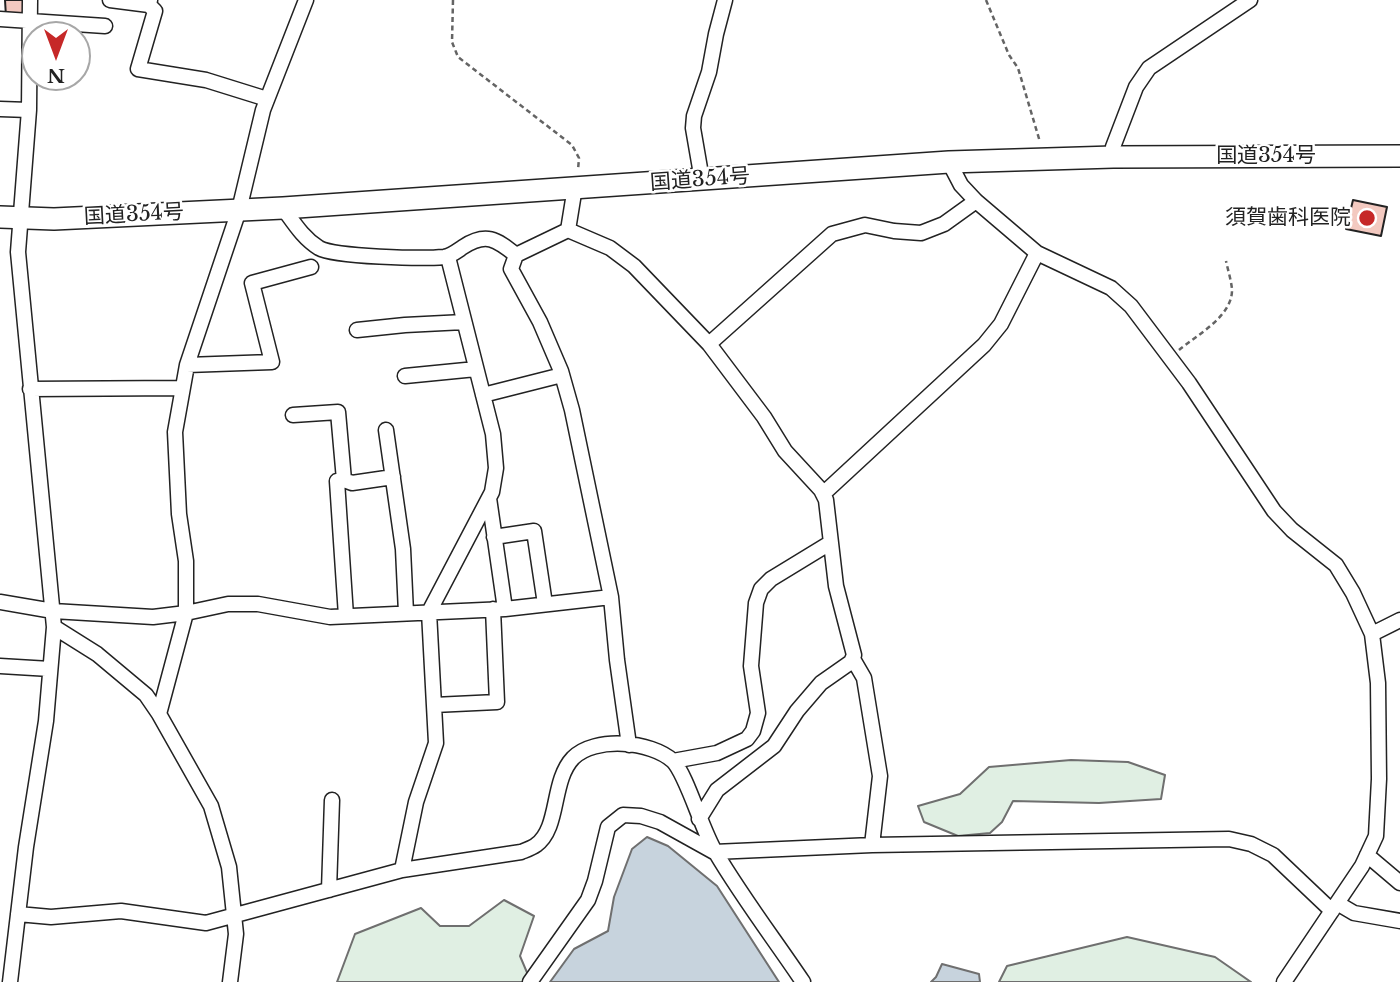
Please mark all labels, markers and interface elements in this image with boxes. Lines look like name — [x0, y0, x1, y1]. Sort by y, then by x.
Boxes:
north arrow — [21, 21, 91, 91]
text: N — [47, 64, 65, 87]
street label: 国道354号 — [1216, 143, 1316, 169]
street label: 国道354号 — [649, 164, 751, 196]
street label: 国道354号 — [83, 200, 185, 230]
place label: 須賀歯科医院 — [1225, 205, 1351, 231]
marker: 須賀歯科医院 — [1357, 208, 1377, 228]

